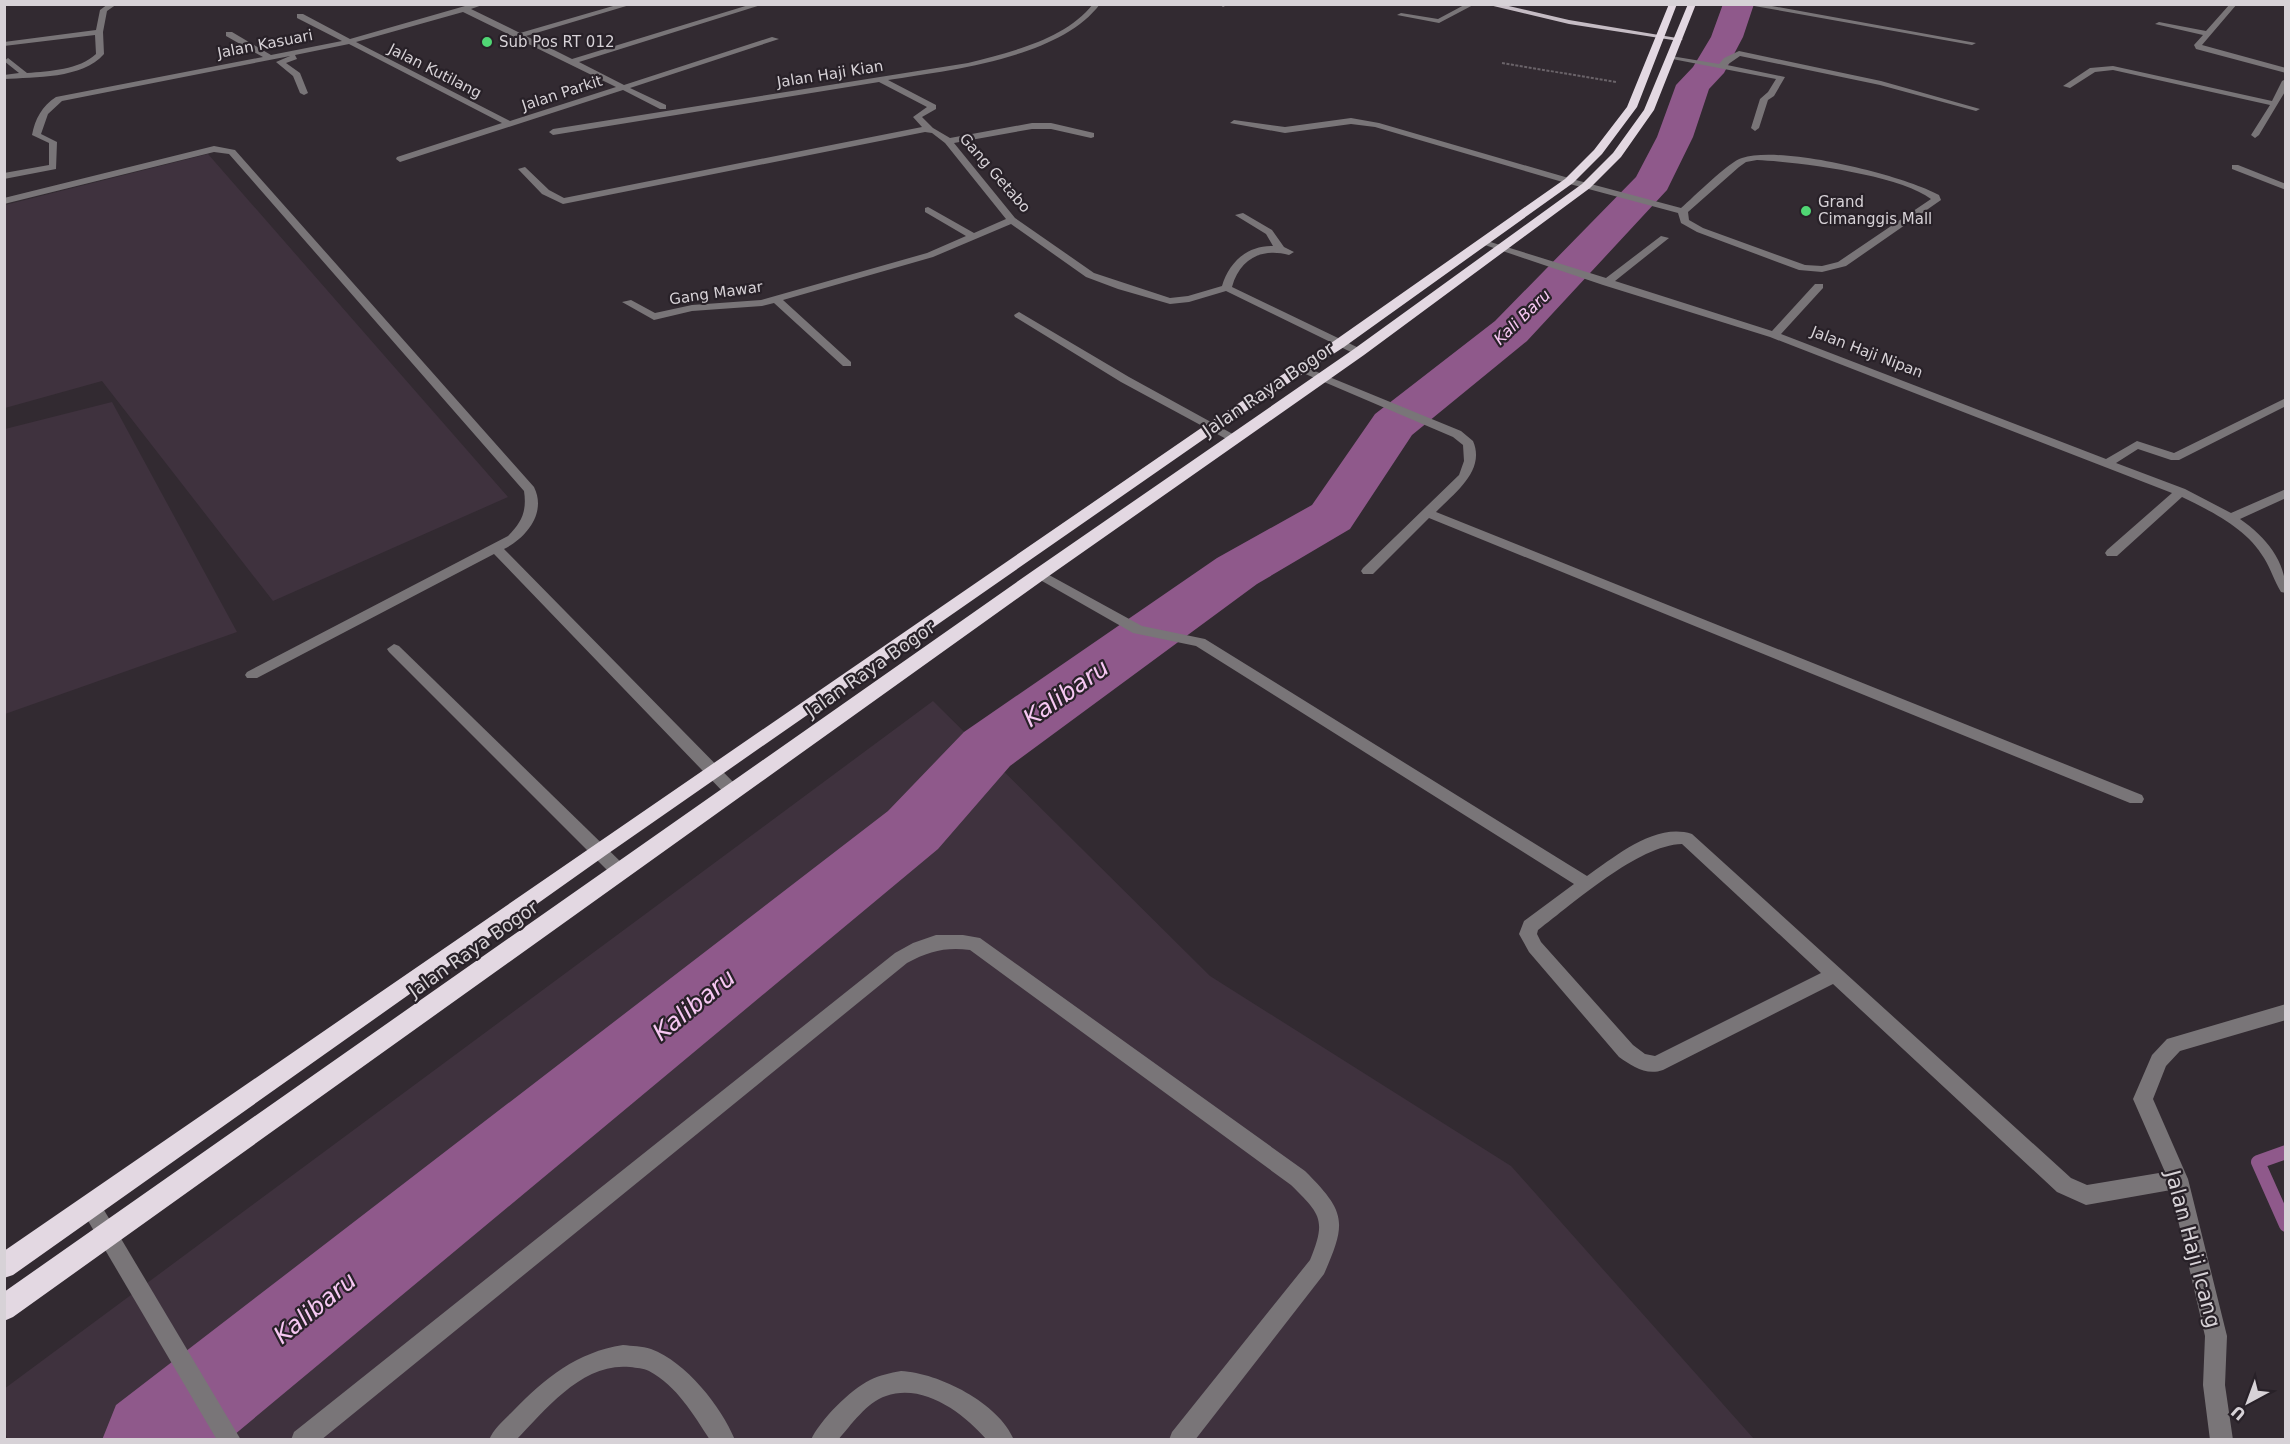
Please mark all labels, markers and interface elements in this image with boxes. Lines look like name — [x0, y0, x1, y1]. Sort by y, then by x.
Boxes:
street label: Jalan Kasuari — [215, 26, 314, 62]
place label: Sub Pos RT 012 — [499, 33, 614, 51]
marker: Sub Pos RT 012 — [480, 35, 494, 49]
street label: Jalan Kutilang — [384, 39, 485, 102]
street label: Jalan Haji Kian — [775, 57, 885, 91]
street label: Jalan Parkit — [518, 71, 605, 115]
street label: Gang Getabo — [956, 130, 1034, 216]
place label: Grand Cimanggis Mall — [1818, 193, 1932, 228]
marker: Grand Cimanggis Mall — [1799, 204, 1813, 218]
street label: Gang Mawar — [668, 277, 765, 308]
water label: Kali Baru — [1490, 285, 1554, 349]
street label: Jalan Haji Nipan — [1808, 322, 1926, 382]
street label: Jalan Raya Bogor — [1198, 337, 1338, 441]
street label: Jalan Raya Bogor — [800, 616, 939, 722]
water label: Kalibaru — [1018, 653, 1114, 733]
street label: Jalan Raya Bogor — [403, 896, 542, 1002]
water label: Kalibaru — [647, 963, 741, 1047]
street label: Jalan Haji Icang — [2160, 1166, 2226, 1330]
water label: Kalibaru — [268, 1266, 362, 1350]
north arrow — [2218, 1372, 2278, 1432]
text: U — [2227, 1402, 2250, 1424]

